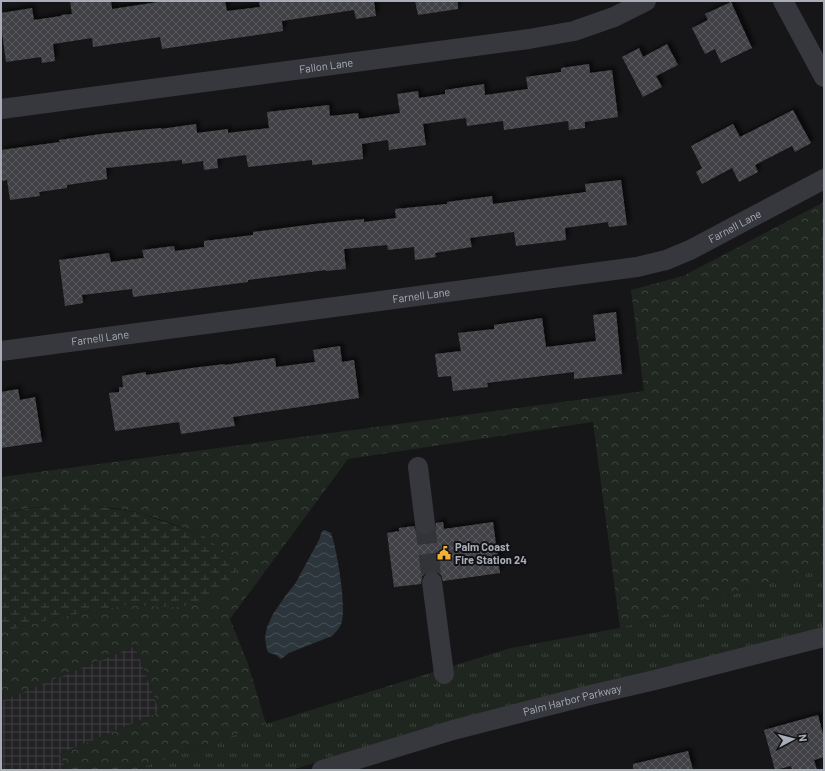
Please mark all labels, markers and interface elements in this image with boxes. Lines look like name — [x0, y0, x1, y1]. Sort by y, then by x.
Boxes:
street label: Fallon Lane — [298, 55, 354, 75]
street label: Farnell Lane — [706, 206, 763, 245]
street label: Farnell Lane — [392, 285, 451, 305]
street label: Farnell Lane — [70, 327, 130, 348]
place label: Palm Coast Fire Station 24 — [455, 540, 527, 566]
public building icon: Palm Coast Fire Station 24 — [436, 545, 452, 561]
street label: Palm Harbor Parkway — [522, 681, 623, 718]
north arrow — [773, 719, 813, 759]
text: N — [797, 733, 810, 742]

